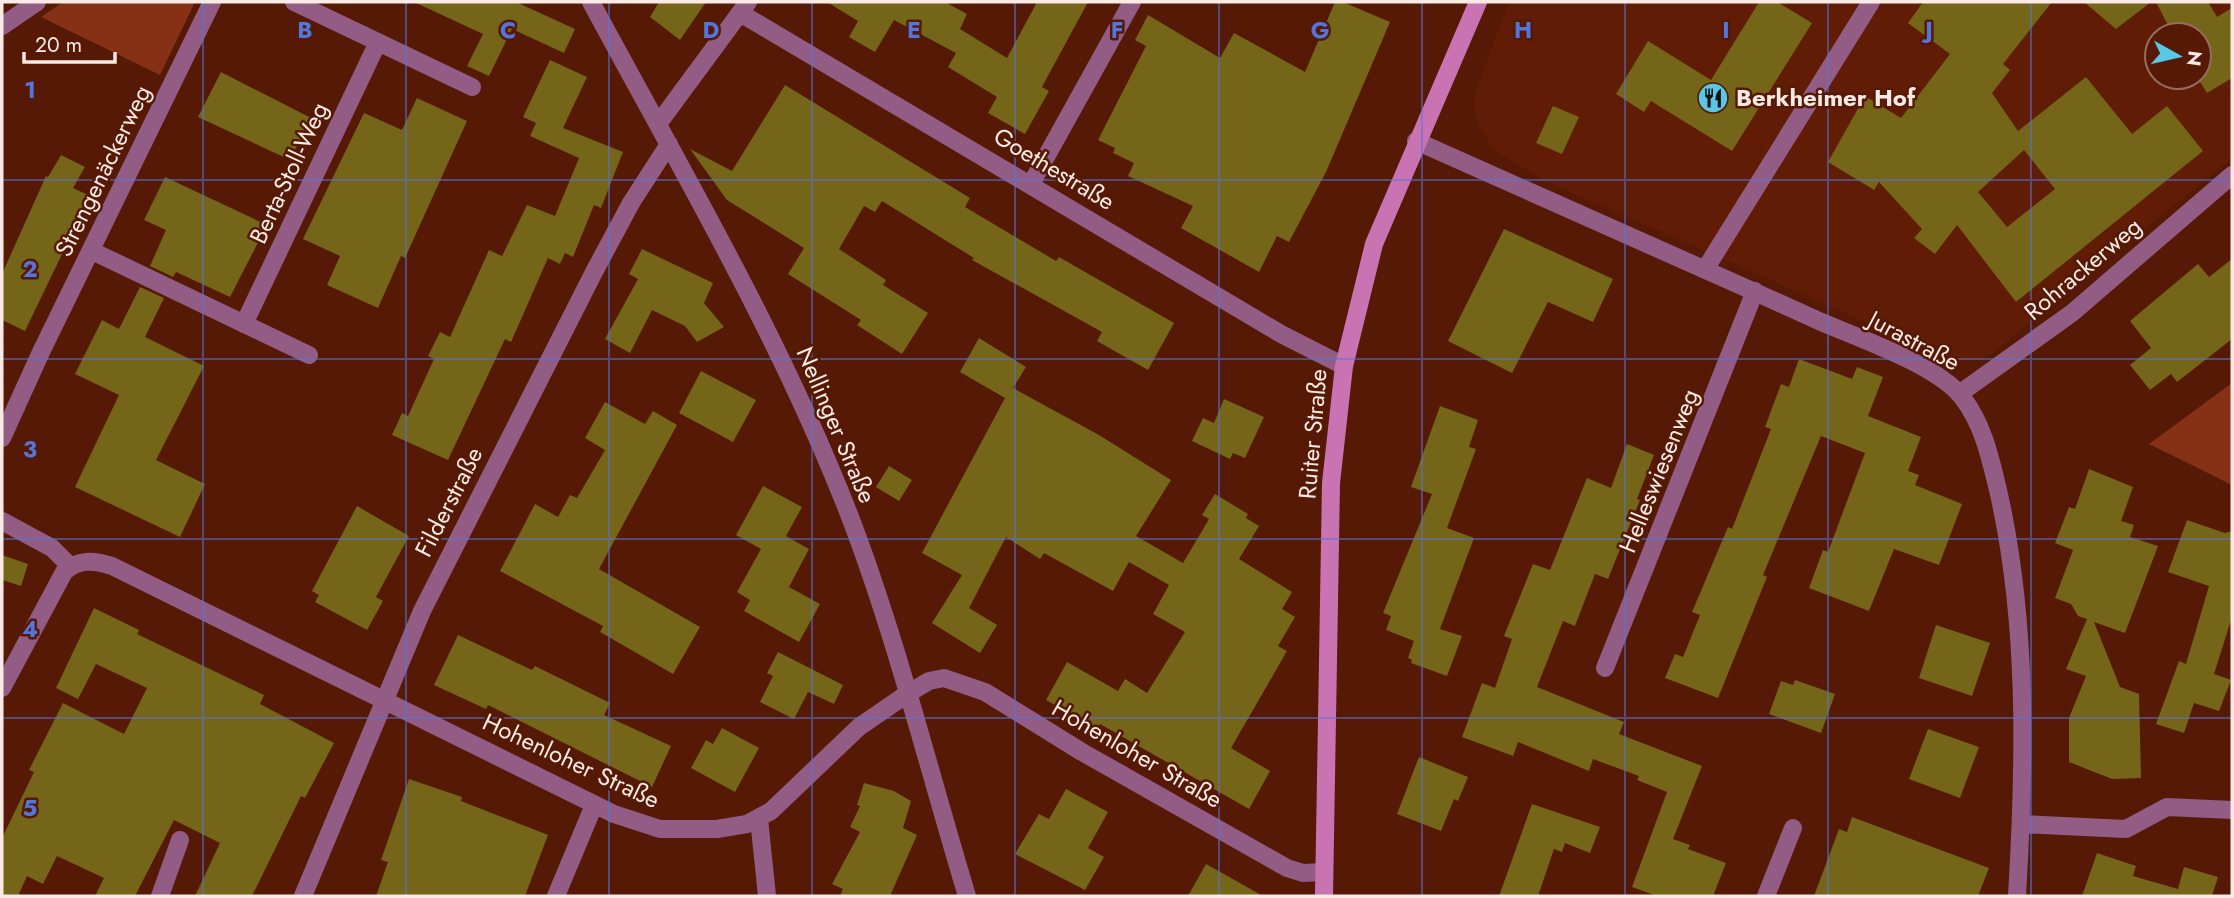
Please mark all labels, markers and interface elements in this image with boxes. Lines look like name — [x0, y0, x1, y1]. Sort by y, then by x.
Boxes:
text: B — [297, 13, 313, 47]
text: C — [500, 13, 516, 47]
text: D — [703, 13, 720, 47]
text: E — [907, 13, 921, 47]
text: F — [1111, 13, 1123, 47]
text: G — [1311, 13, 1329, 47]
text: H — [1514, 13, 1532, 47]
text: I — [1722, 13, 1730, 47]
text: J — [1921, 13, 1933, 47]
scale bar — [24, 21, 116, 65]
north arrow — [2143, 21, 2213, 91]
text: 20 m — [35, 30, 82, 60]
text: N — [2180, 49, 2209, 68]
text: 1 — [24, 73, 36, 107]
street label: Strengenäckerweg — [46, 79, 159, 262]
place label: Berkheimer Hof — [1736, 80, 1917, 115]
restaurant icon: Berkheimer Hof — [1696, 81, 1730, 115]
street label: Berta-Stoll-Weg — [241, 96, 337, 249]
street label: Goethestraße — [987, 119, 1122, 219]
street label: Rohrackerweg — [2016, 209, 2149, 328]
text: 2 — [22, 252, 38, 286]
street label: Jurastraße — [1860, 300, 1966, 379]
street label: Nellinger Straße — [788, 341, 885, 508]
street label: Ruiter Straße — [1289, 367, 1336, 500]
street label: Helleswiesenweg — [1610, 384, 1707, 558]
text: 3 — [23, 432, 37, 466]
street label: Filderstraße — [406, 441, 491, 563]
text: 4 — [22, 612, 38, 646]
street label: Hohenloher Straße — [1046, 691, 1229, 817]
street label: Hohenloher Straße — [477, 704, 665, 817]
text: 5 — [23, 791, 37, 825]

